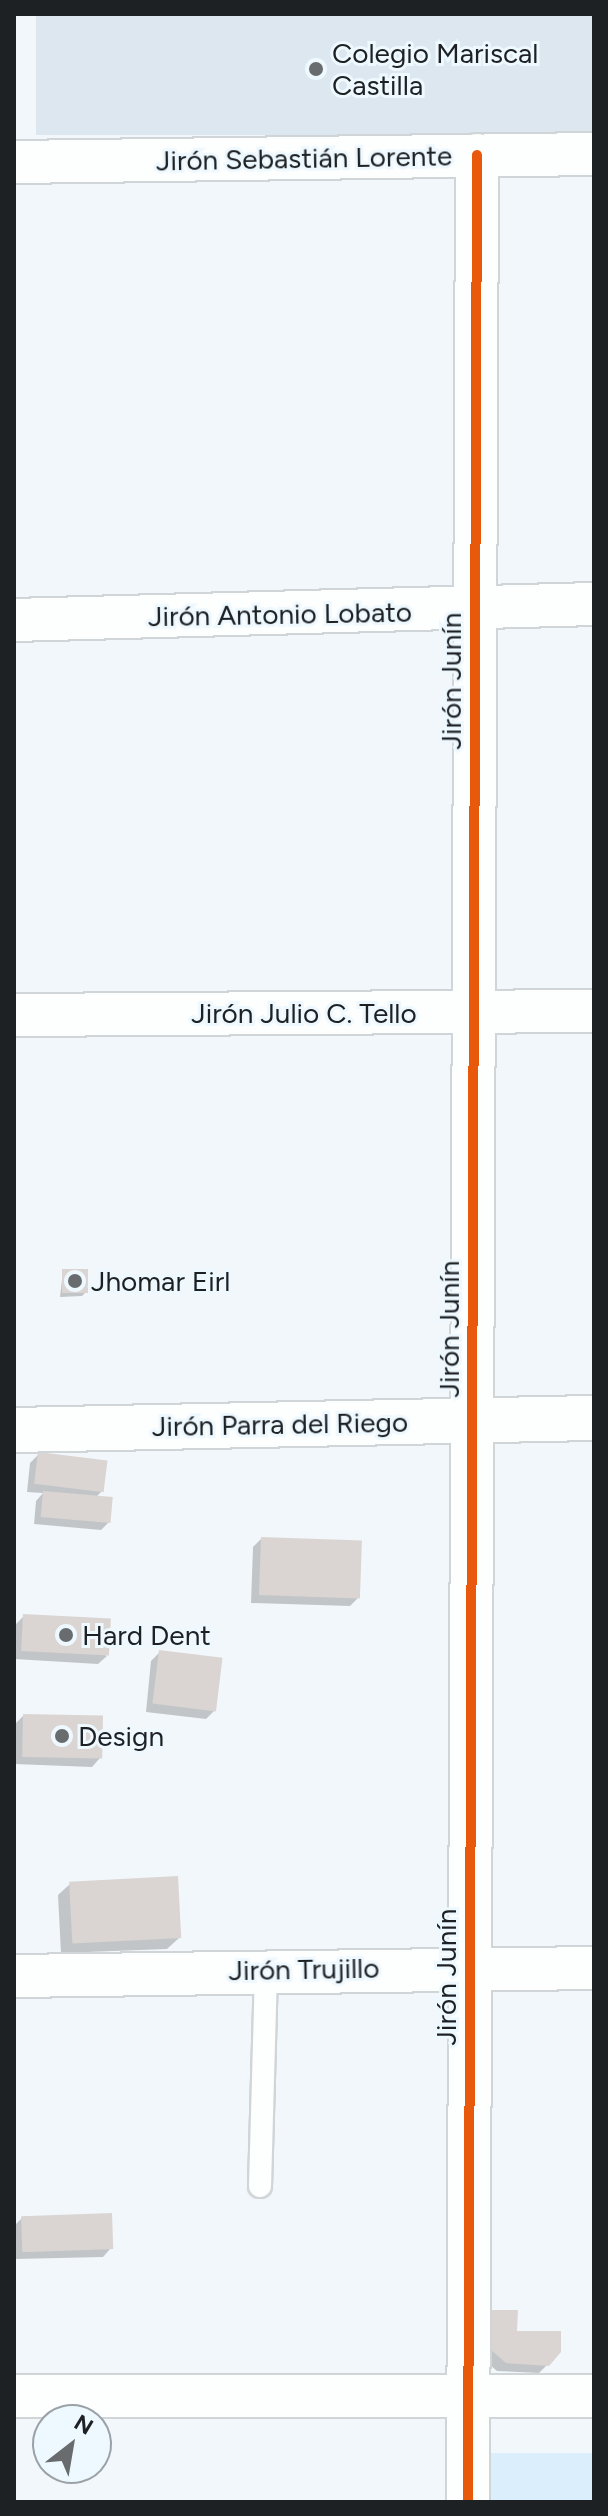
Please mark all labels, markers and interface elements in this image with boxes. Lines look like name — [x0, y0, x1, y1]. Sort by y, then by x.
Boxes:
place label: Colegio Mariscal Castilla — [332, 36, 539, 102]
marker: Colegio Mariscal Castilla — [307, 60, 325, 78]
street label: Jirón Sebastián Lorente — [156, 139, 452, 177]
street label: Jirón Antonio Lobato — [148, 595, 412, 633]
street label: Jirón Junín — [434, 613, 468, 749]
street label: Jirón Julio C. Tello — [191, 996, 417, 1030]
street label: Jirón Junín — [432, 1261, 466, 1397]
place label: Jhomar Eirl — [91, 1264, 230, 1298]
marker: Jhomar Eirl — [66, 1272, 84, 1290]
street label: Jirón Parra del Riego — [152, 1405, 408, 1443]
place label: Hard Dent — [82, 1618, 211, 1652]
marker: Hard Dent — [57, 1626, 75, 1644]
place label: Design — [78, 1719, 164, 1753]
marker: Design — [53, 1727, 71, 1745]
street label: Jirón Junín — [429, 1909, 463, 2045]
street label: Jirón Trujillo — [228, 1951, 380, 1987]
north arrow — [32, 2404, 112, 2484]
text: N — [69, 2409, 98, 2441]

